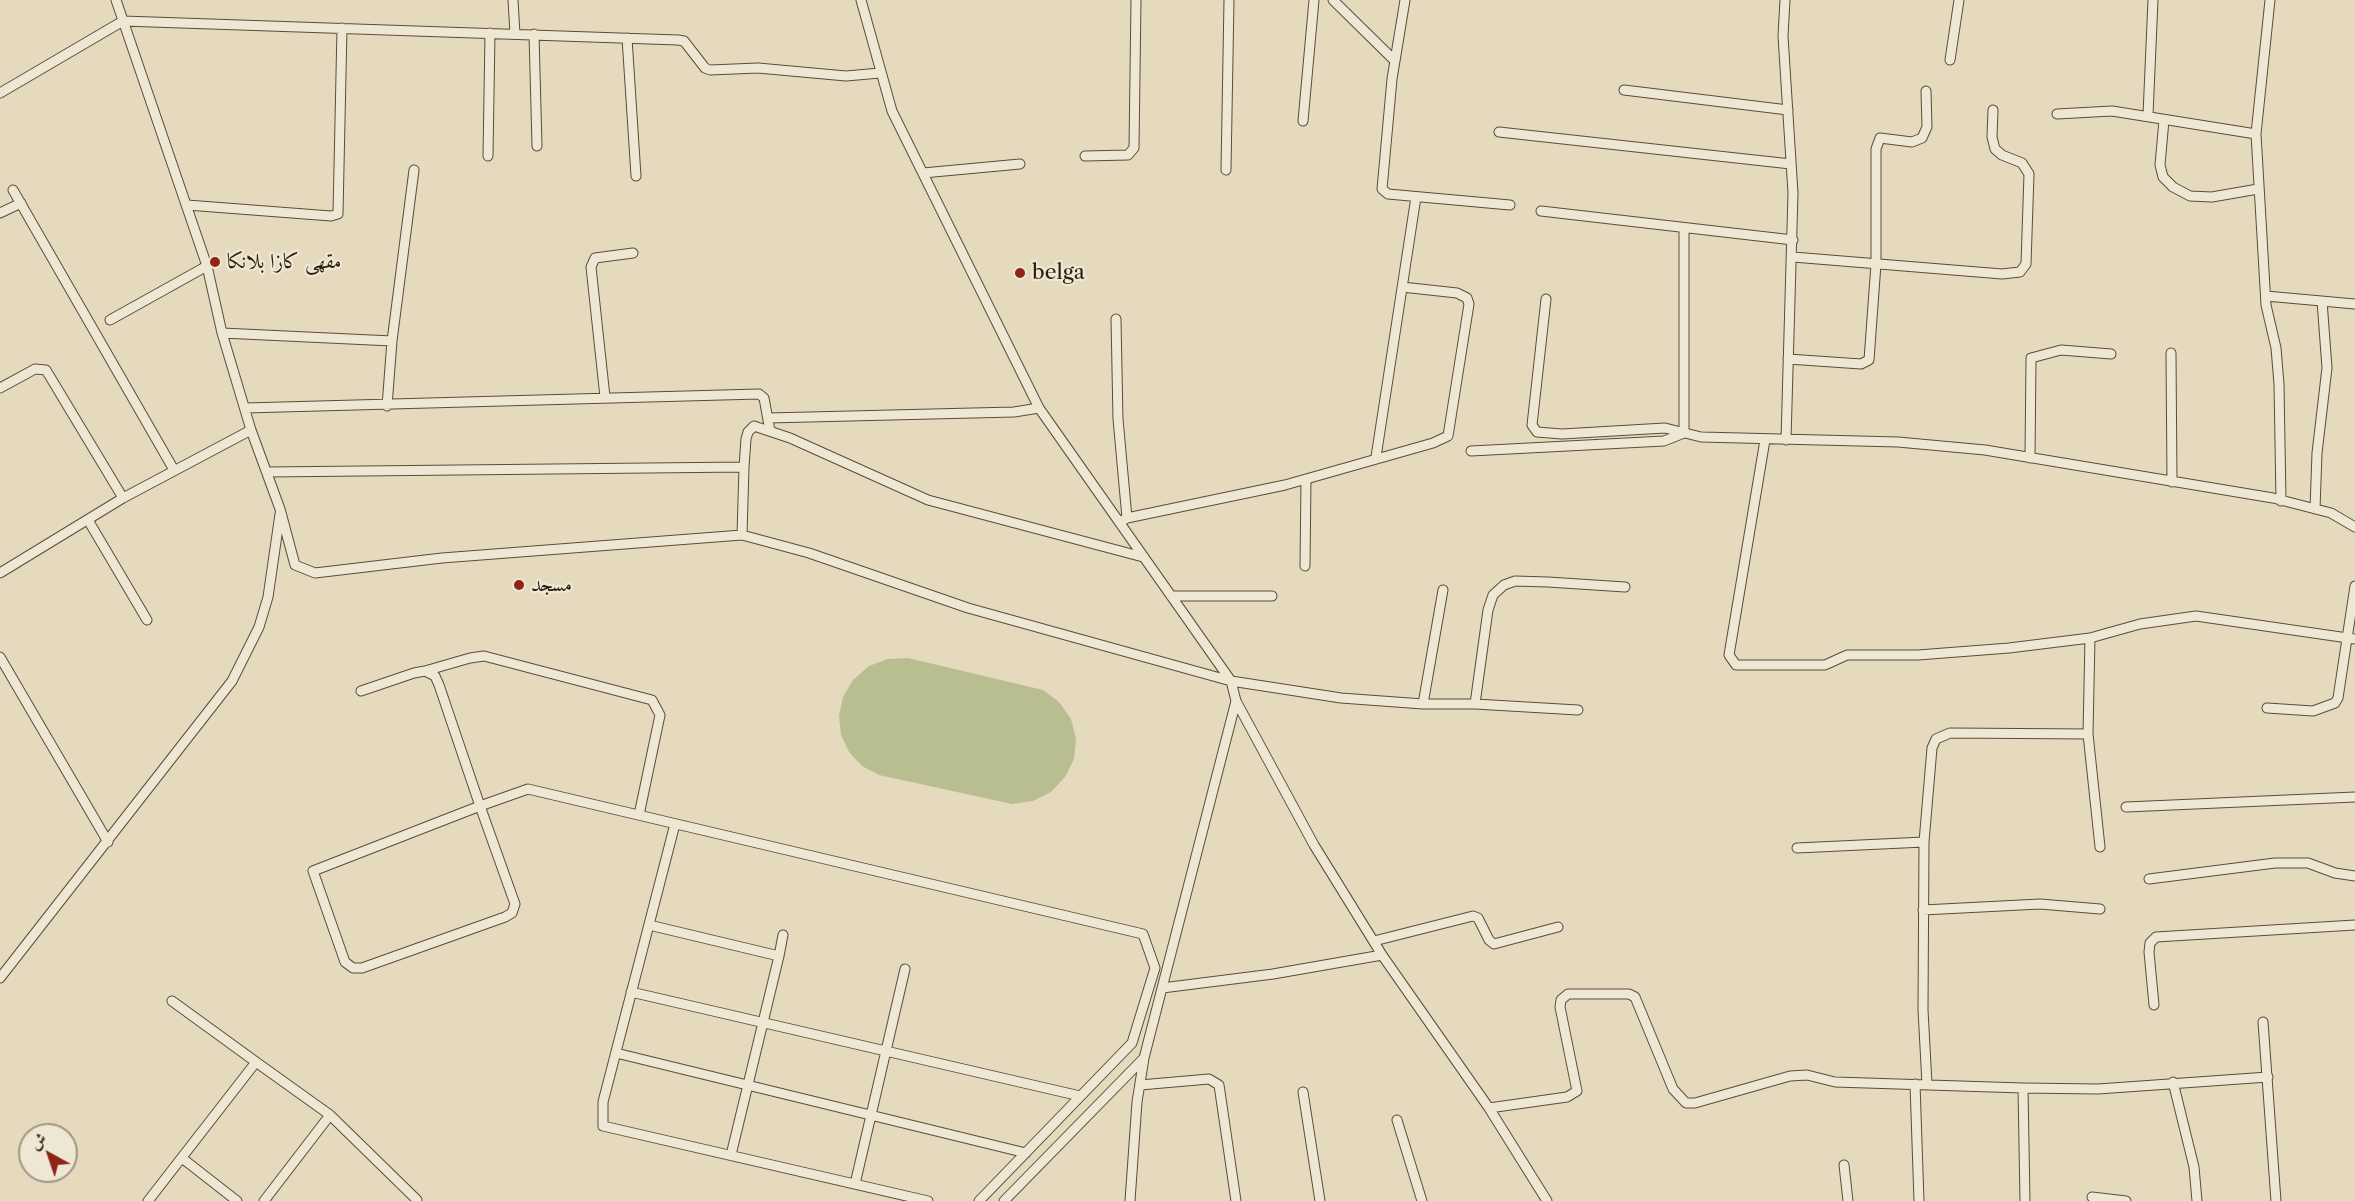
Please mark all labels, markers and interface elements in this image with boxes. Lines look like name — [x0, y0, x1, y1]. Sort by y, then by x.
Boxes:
place label: مقهى كازا بلانكا — [227, 249, 341, 275]
marker: مقهى كازا بلانكا — [208, 255, 222, 269]
place label: belga — [1032, 260, 1085, 286]
marker: belga — [1013, 266, 1027, 280]
place label: مسجد — [531, 572, 572, 598]
marker: مسجد — [512, 578, 526, 592]
north arrow — [18, 1123, 78, 1183]
text: ش — [25, 1128, 50, 1154]

